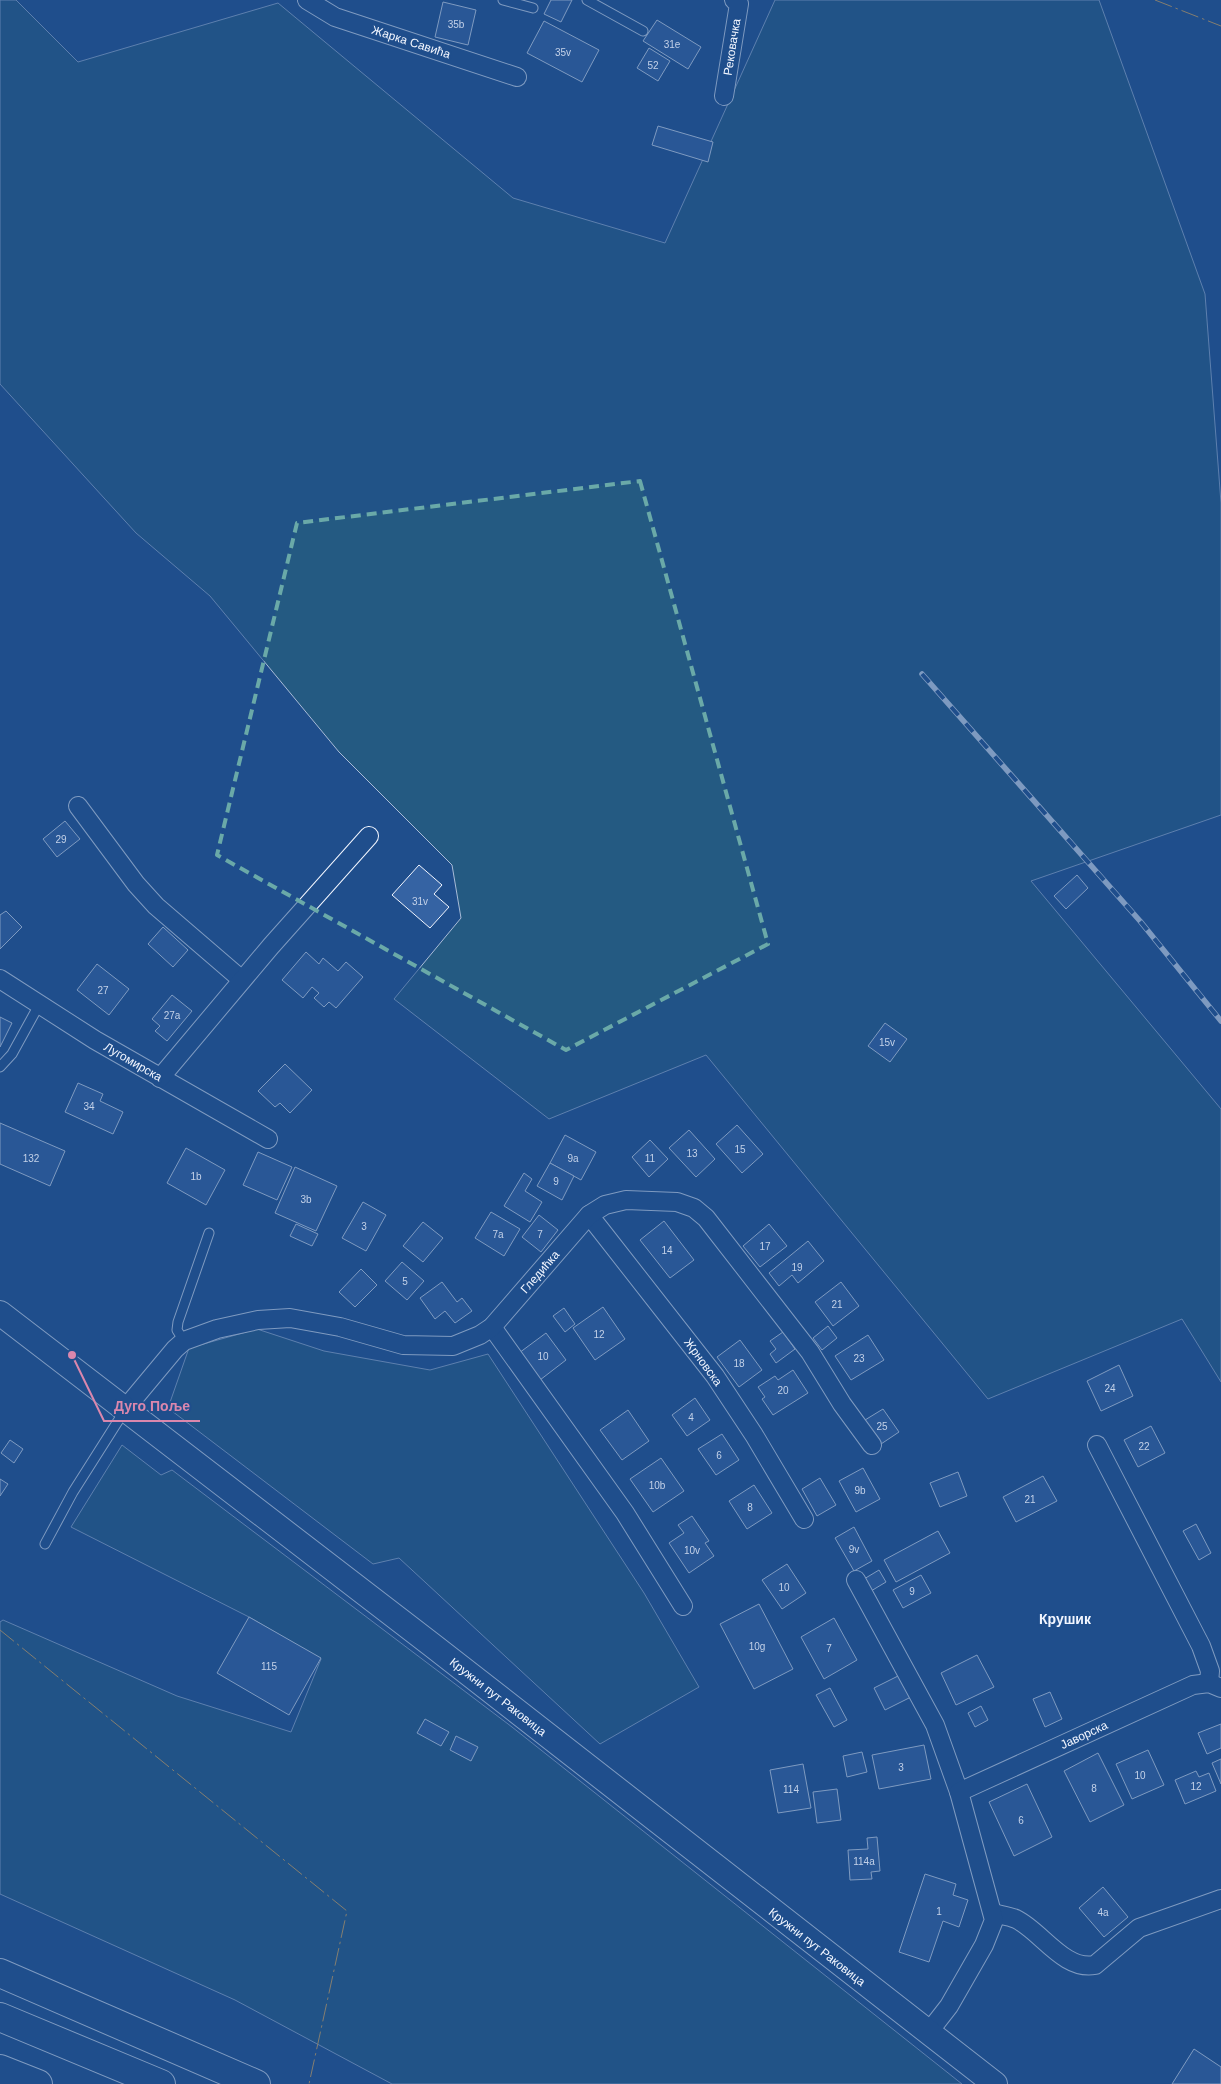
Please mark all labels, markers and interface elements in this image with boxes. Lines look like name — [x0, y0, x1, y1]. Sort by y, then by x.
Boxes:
street label: Рековачка — [721, 17, 743, 76]
house number: 35b — [448, 19, 465, 30]
street label: Жарка Савића — [370, 23, 452, 61]
house number: 31e — [664, 39, 681, 50]
house number: 35v — [555, 47, 571, 58]
house number: 52 — [647, 60, 659, 71]
house number: 29 — [55, 834, 67, 845]
house number: 31v — [412, 896, 428, 907]
house number: 27 — [97, 985, 109, 996]
house number: 27a — [164, 1010, 181, 1021]
house number: 15v — [879, 1037, 895, 1048]
street label: Лугомирска — [102, 1040, 165, 1084]
house number: 34 — [83, 1101, 95, 1112]
house number: 15 — [734, 1144, 746, 1155]
house number: 13 — [686, 1148, 698, 1159]
house number: 132 — [23, 1153, 40, 1164]
house number: 9a — [567, 1153, 579, 1164]
house number: 11 — [645, 1153, 656, 1164]
house number: 1b — [190, 1171, 202, 1182]
house number: 9 — [553, 1176, 559, 1187]
house number: 3b — [300, 1194, 312, 1205]
house number: 3 — [361, 1221, 367, 1232]
house number: 7a — [492, 1229, 504, 1240]
house number: 7 — [537, 1229, 543, 1240]
house number: 17 — [759, 1241, 771, 1252]
house number: 14 — [661, 1245, 673, 1256]
street label: Гледићка — [518, 1248, 562, 1296]
house number: 19 — [791, 1262, 803, 1273]
house number: 5 — [402, 1276, 408, 1287]
house number: 21 — [831, 1299, 843, 1310]
house number: 12 — [593, 1329, 605, 1340]
street label: Жрновска — [681, 1335, 725, 1389]
house number: 10 — [537, 1351, 549, 1362]
house number: 23 — [853, 1353, 865, 1364]
house number: 18 — [733, 1358, 745, 1369]
house number: 24 — [1104, 1383, 1116, 1394]
house number: 20 — [777, 1385, 789, 1396]
callout: Дуго Поље — [104, 1392, 200, 1421]
text: Дуго Поље — [114, 1398, 190, 1414]
house number: 4 — [688, 1412, 694, 1423]
house number: 25 — [876, 1421, 888, 1432]
house number: 22 — [1138, 1441, 1150, 1452]
house number: 6 — [716, 1450, 722, 1461]
house number: 10b — [649, 1480, 666, 1491]
house number: 9b — [854, 1485, 866, 1496]
house number: 21 — [1024, 1494, 1036, 1505]
house number: 8 — [747, 1502, 753, 1513]
house number: 9v — [849, 1544, 859, 1555]
house number: 10v — [684, 1545, 700, 1556]
house number: 10 — [778, 1582, 790, 1593]
house number: 9 — [909, 1586, 915, 1597]
district label: Крушик — [1039, 1611, 1092, 1627]
house number: 10g — [749, 1641, 765, 1652]
house number: 7 — [826, 1643, 832, 1654]
street label: Кружни пут Раковица — [447, 1655, 549, 1739]
house number: 115 — [261, 1661, 277, 1672]
street label: Јаворска — [1058, 1718, 1110, 1752]
house number: 3 — [898, 1762, 904, 1773]
house number: 10 — [1134, 1770, 1146, 1781]
house number: 12 — [1190, 1781, 1202, 1792]
house number: 8 — [1091, 1783, 1097, 1794]
house number: 114 — [783, 1784, 799, 1795]
house number: 6 — [1018, 1815, 1024, 1826]
house number: 114a — [853, 1856, 875, 1867]
street label: Кружни пут Раковица — [766, 1905, 868, 1989]
house number: 1 — [936, 1906, 942, 1917]
house number: 4a — [1097, 1907, 1109, 1918]

